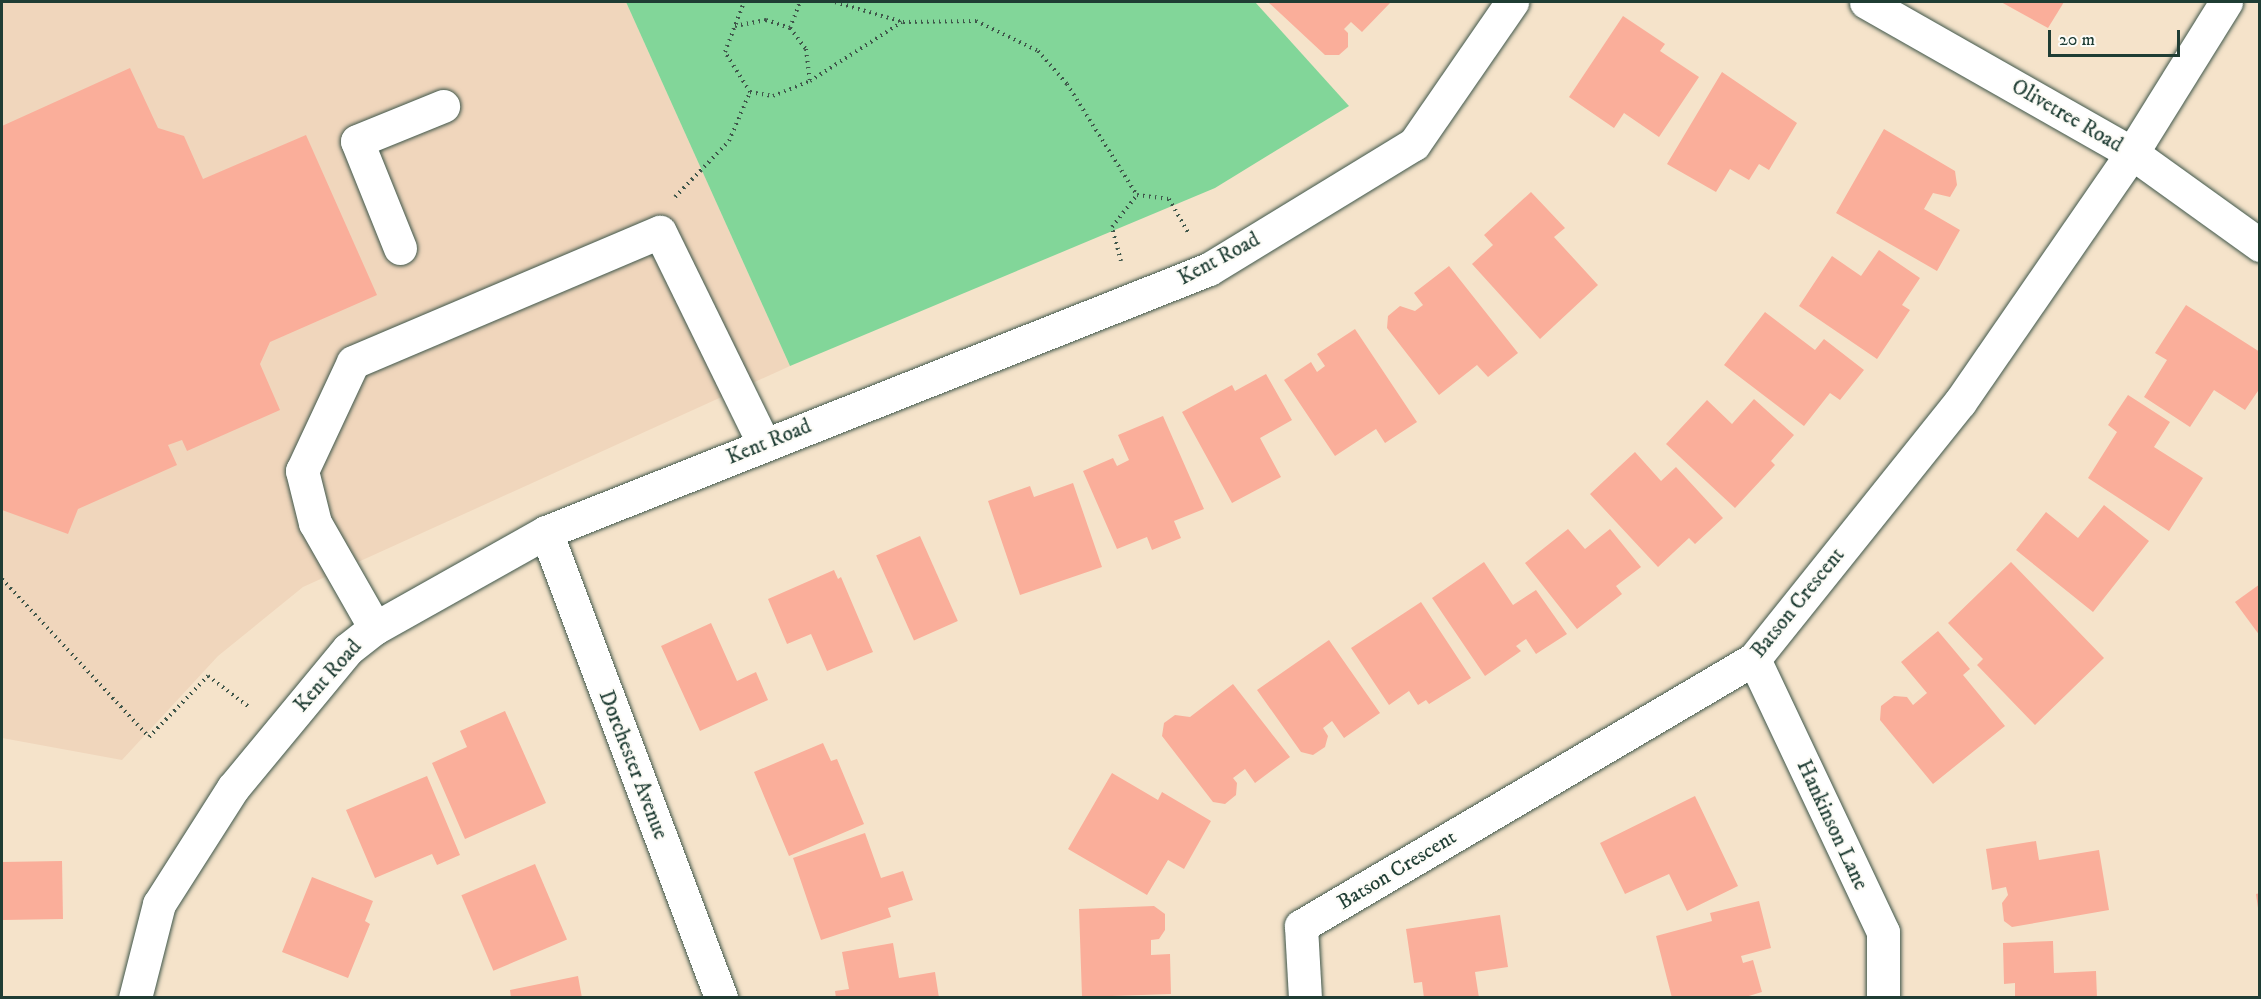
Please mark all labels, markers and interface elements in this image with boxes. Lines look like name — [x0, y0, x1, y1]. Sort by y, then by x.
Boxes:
scale bar — [2051, 18, 2183, 56]
text: 20 m — [2059, 29, 2095, 51]
street label: Olivetree Road — [2007, 74, 2127, 158]
street label: Kent Road — [1174, 227, 1264, 291]
street label: Kent Road — [723, 414, 815, 470]
street label: Batson Crescent — [1746, 543, 1850, 663]
street label: Kent Road — [289, 635, 367, 717]
street label: Dorchester Avenue — [593, 687, 673, 843]
street label: Hankinson Lane — [1791, 756, 1873, 894]
street label: Batson Crescent — [1333, 825, 1461, 915]

